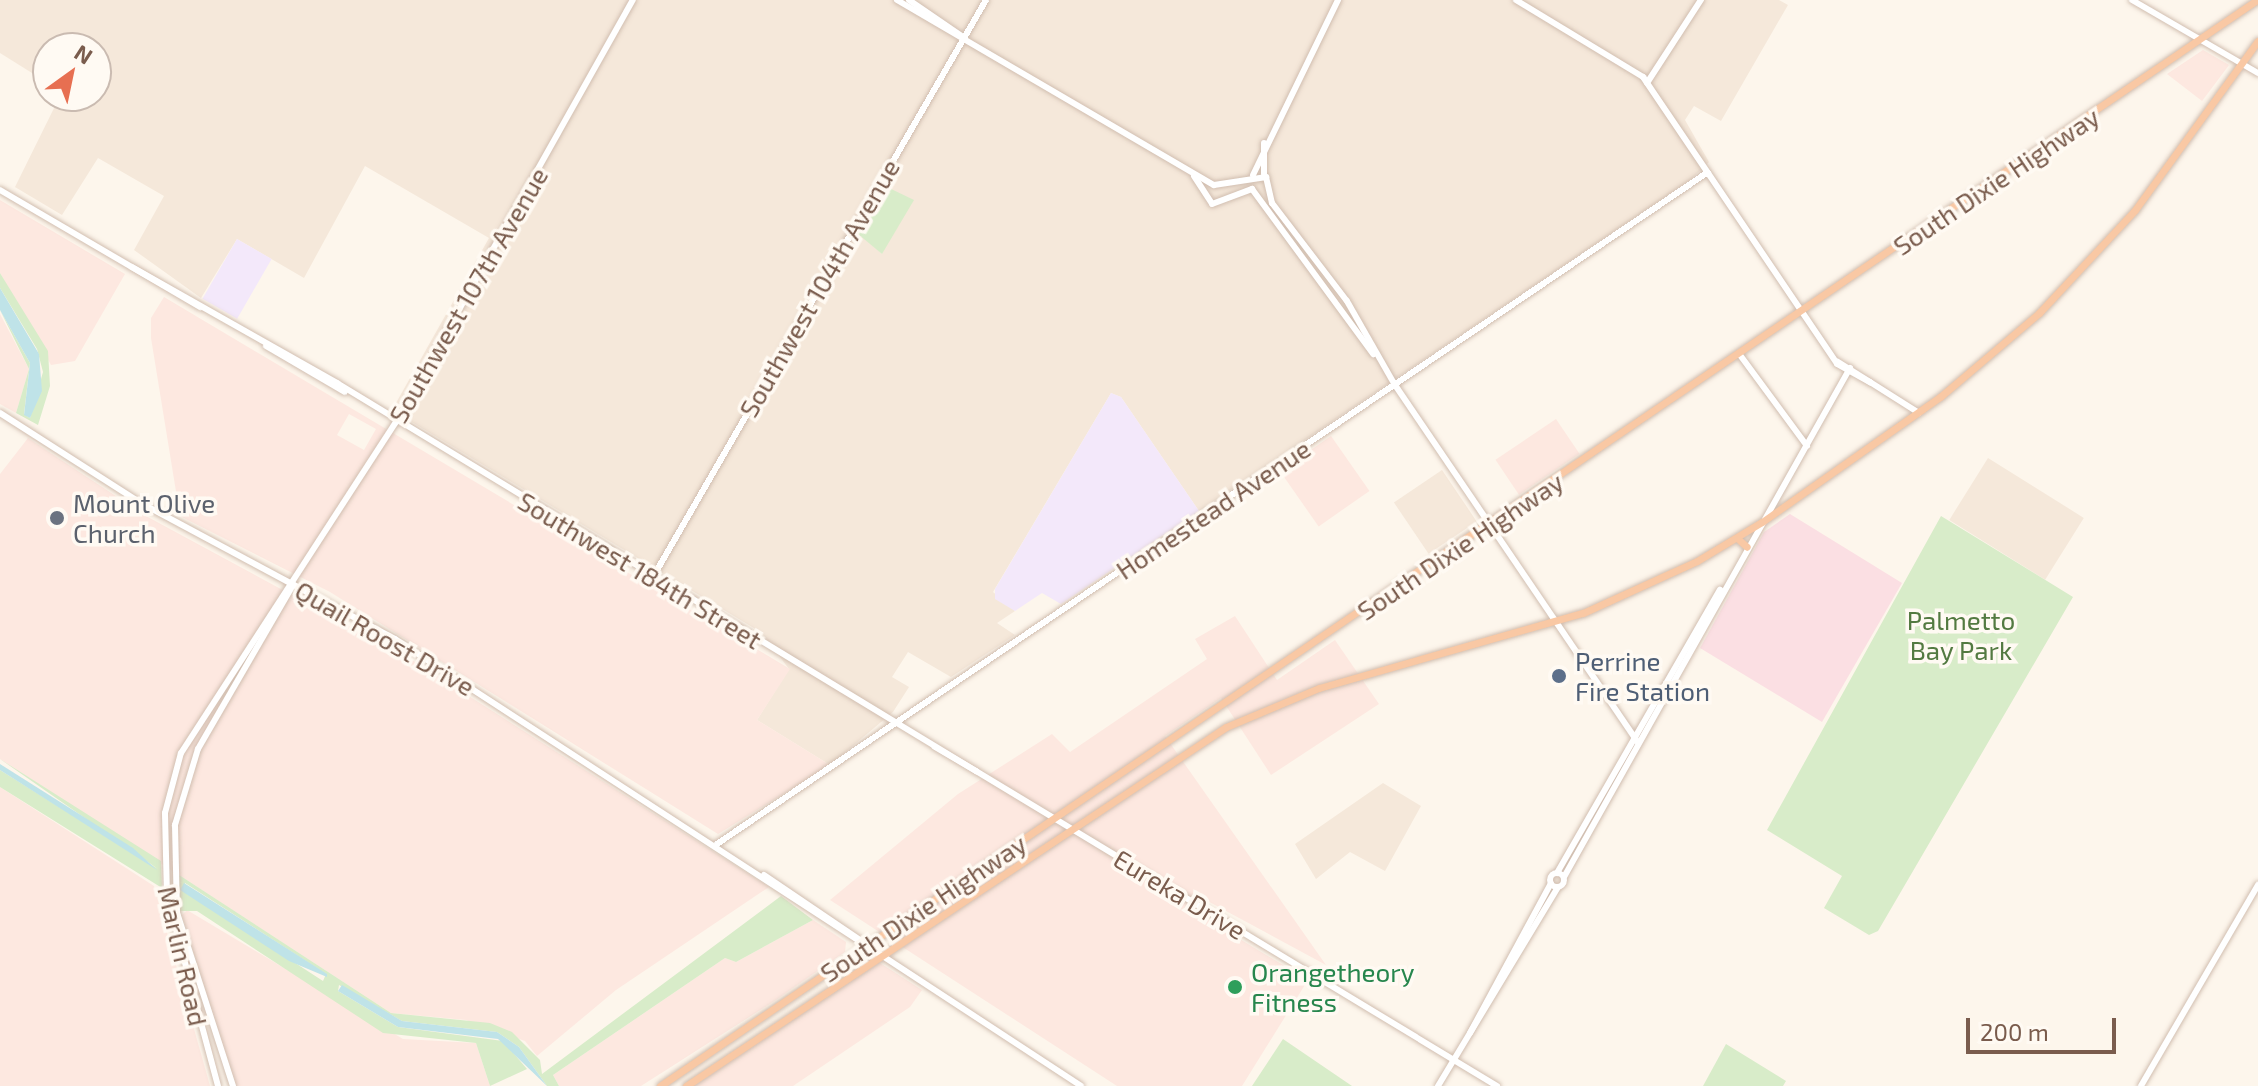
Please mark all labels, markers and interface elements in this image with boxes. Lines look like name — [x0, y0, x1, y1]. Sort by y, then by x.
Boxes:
north arrow — [32, 32, 112, 112]
text: N — [70, 38, 98, 69]
street label: South Dixie Highway — [1887, 101, 2105, 261]
street label: Southwest 104th Avenue — [732, 153, 906, 423]
street label: Southwest 107th Avenue — [382, 161, 554, 429]
street label: Homestead Avenue — [1110, 432, 1316, 586]
street label: South Dixie Highway — [1351, 466, 1569, 626]
street label: Southwest 184th Street — [513, 485, 767, 655]
place label: Mount Olive Church — [73, 487, 215, 548]
marker: Mount Olive Church — [48, 509, 66, 527]
street label: Quail Roost Drive — [289, 574, 481, 702]
park label: Palmetto Bay Park — [1907, 604, 2015, 666]
place label: Perrine Fire Station — [1575, 645, 1710, 706]
marker: Perrine Fire Station — [1550, 667, 1568, 685]
street label: South Dixie Highway — [814, 828, 1032, 988]
street label: Eureka Drive — [1108, 842, 1252, 946]
street label: Marlin Road — [152, 883, 214, 1029]
place label: Orangetheory Fitness — [1251, 956, 1414, 1018]
marker: Orangetheory Fitness — [1226, 978, 1244, 996]
scale bar — [1970, 1002, 2120, 1052]
text: 200 m — [1980, 1017, 2049, 1046]

